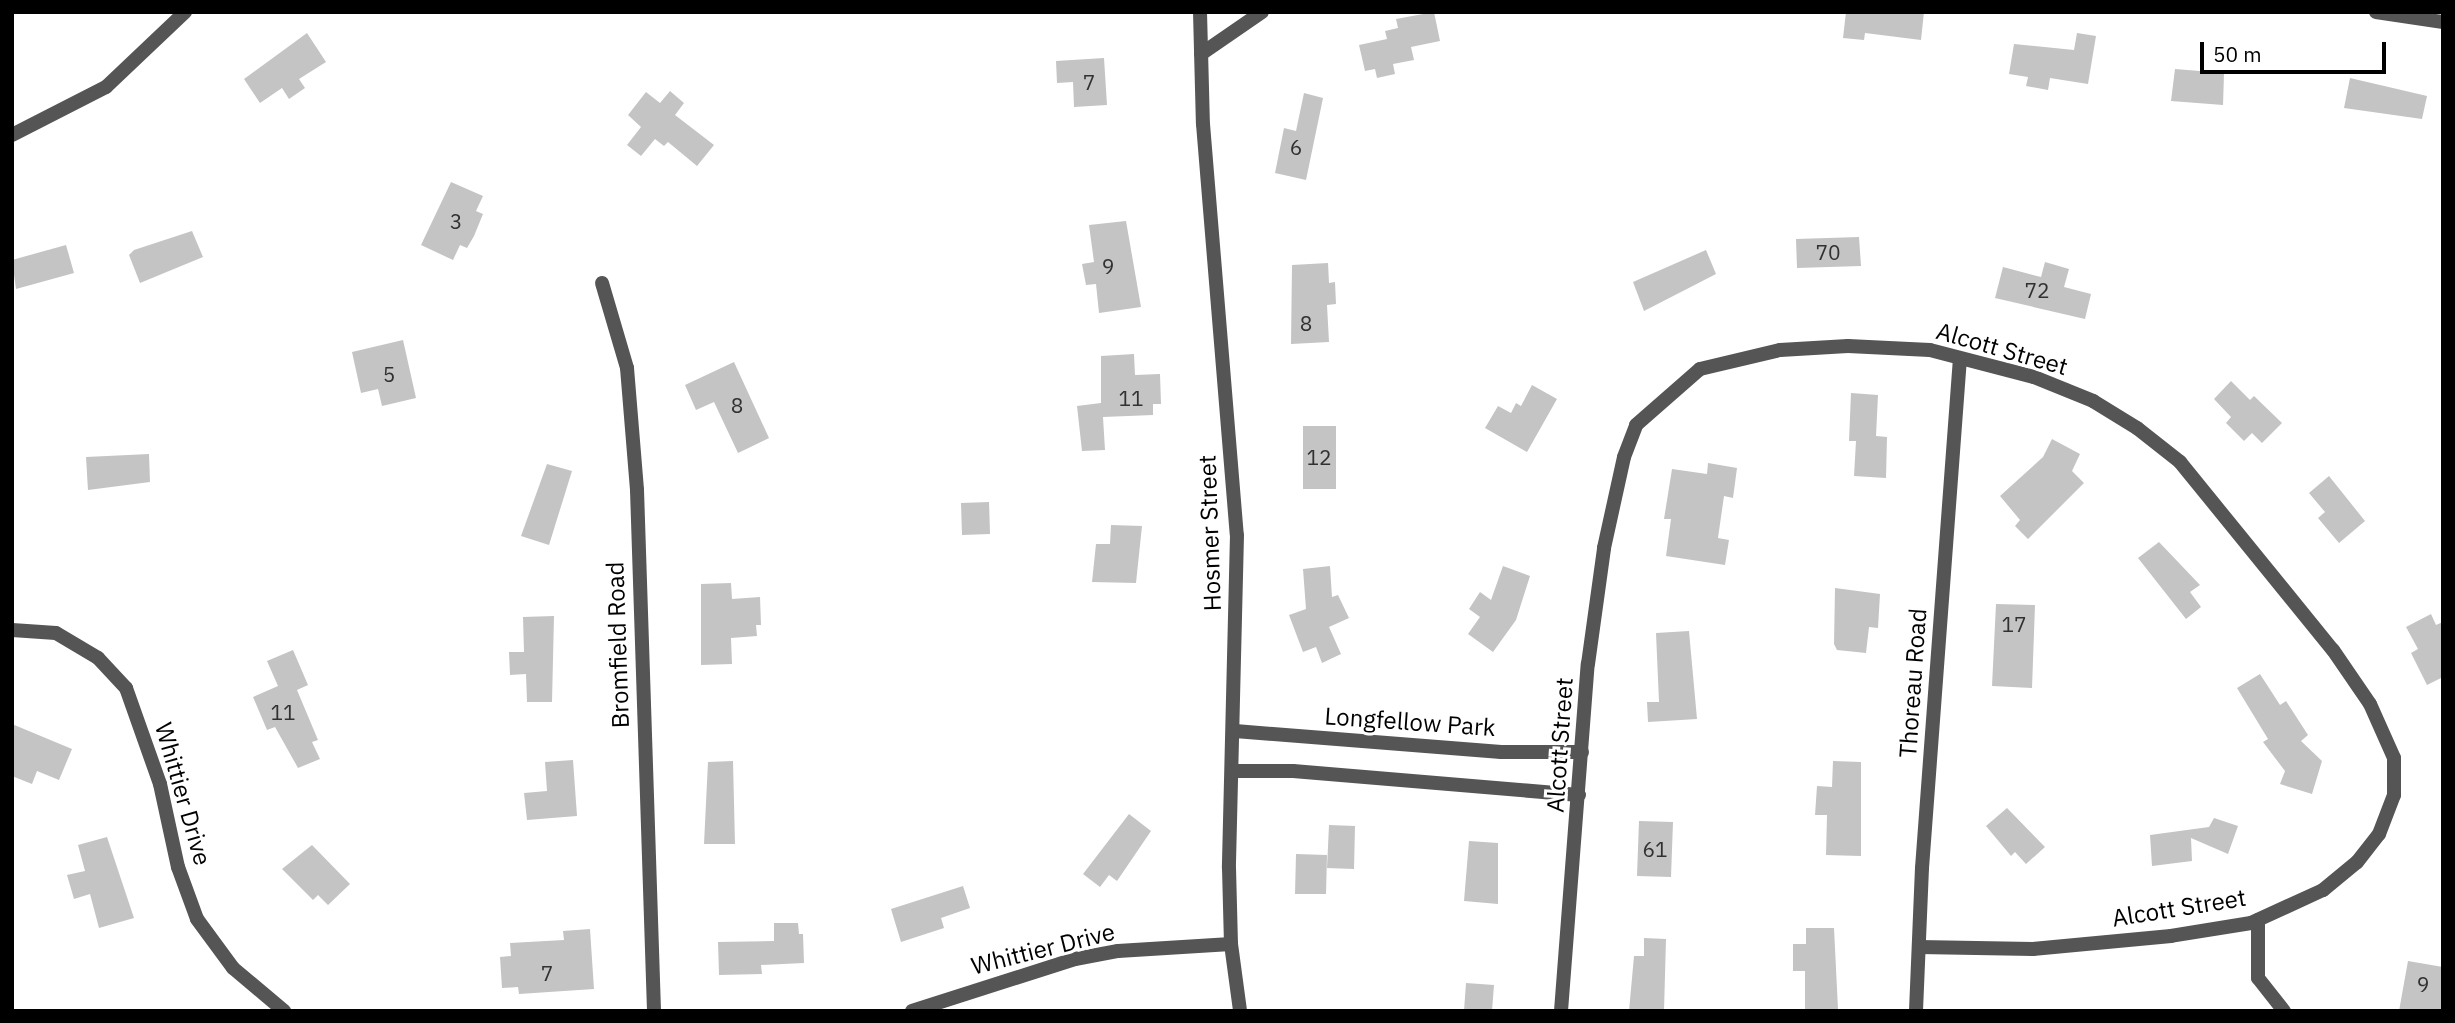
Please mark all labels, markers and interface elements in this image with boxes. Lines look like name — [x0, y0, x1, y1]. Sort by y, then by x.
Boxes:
scale bar — [2203, 28, 2388, 72]
text: 50 m — [2213, 40, 2262, 68]
house number: 7 — [1083, 69, 1095, 95]
house number: 6 — [1290, 134, 1302, 160]
house number: 3 — [450, 208, 462, 234]
house number: 70 — [1815, 239, 1841, 265]
house number: 9 — [1102, 253, 1114, 279]
house number: 72 — [2024, 277, 2050, 303]
house number: 8 — [1300, 310, 1312, 336]
street label: Alcott Street — [1933, 316, 2071, 382]
house number: 5 — [383, 361, 395, 387]
house number: 11 — [1118, 385, 1144, 411]
house number: 8 — [731, 392, 743, 418]
house number: 12 — [1306, 444, 1332, 470]
street label: Hosmer Street — [1193, 454, 1227, 612]
street label: Bromfield Road — [601, 561, 635, 729]
street label: Thoreau Road — [1893, 607, 1933, 759]
house number: 17 — [2001, 611, 2027, 637]
street label: Alcott Street — [1541, 676, 1579, 814]
house number: 11 — [270, 699, 296, 725]
street label: Longfellow Park — [1324, 702, 1496, 742]
street label: Whittier Drive — [149, 719, 217, 869]
house number: 61 — [1642, 836, 1668, 862]
street label: Alcott Street — [2110, 883, 2248, 933]
street label: Whittier Drive — [968, 917, 1118, 981]
house number: 7 — [541, 960, 553, 986]
house number: 9 — [2417, 971, 2429, 997]

